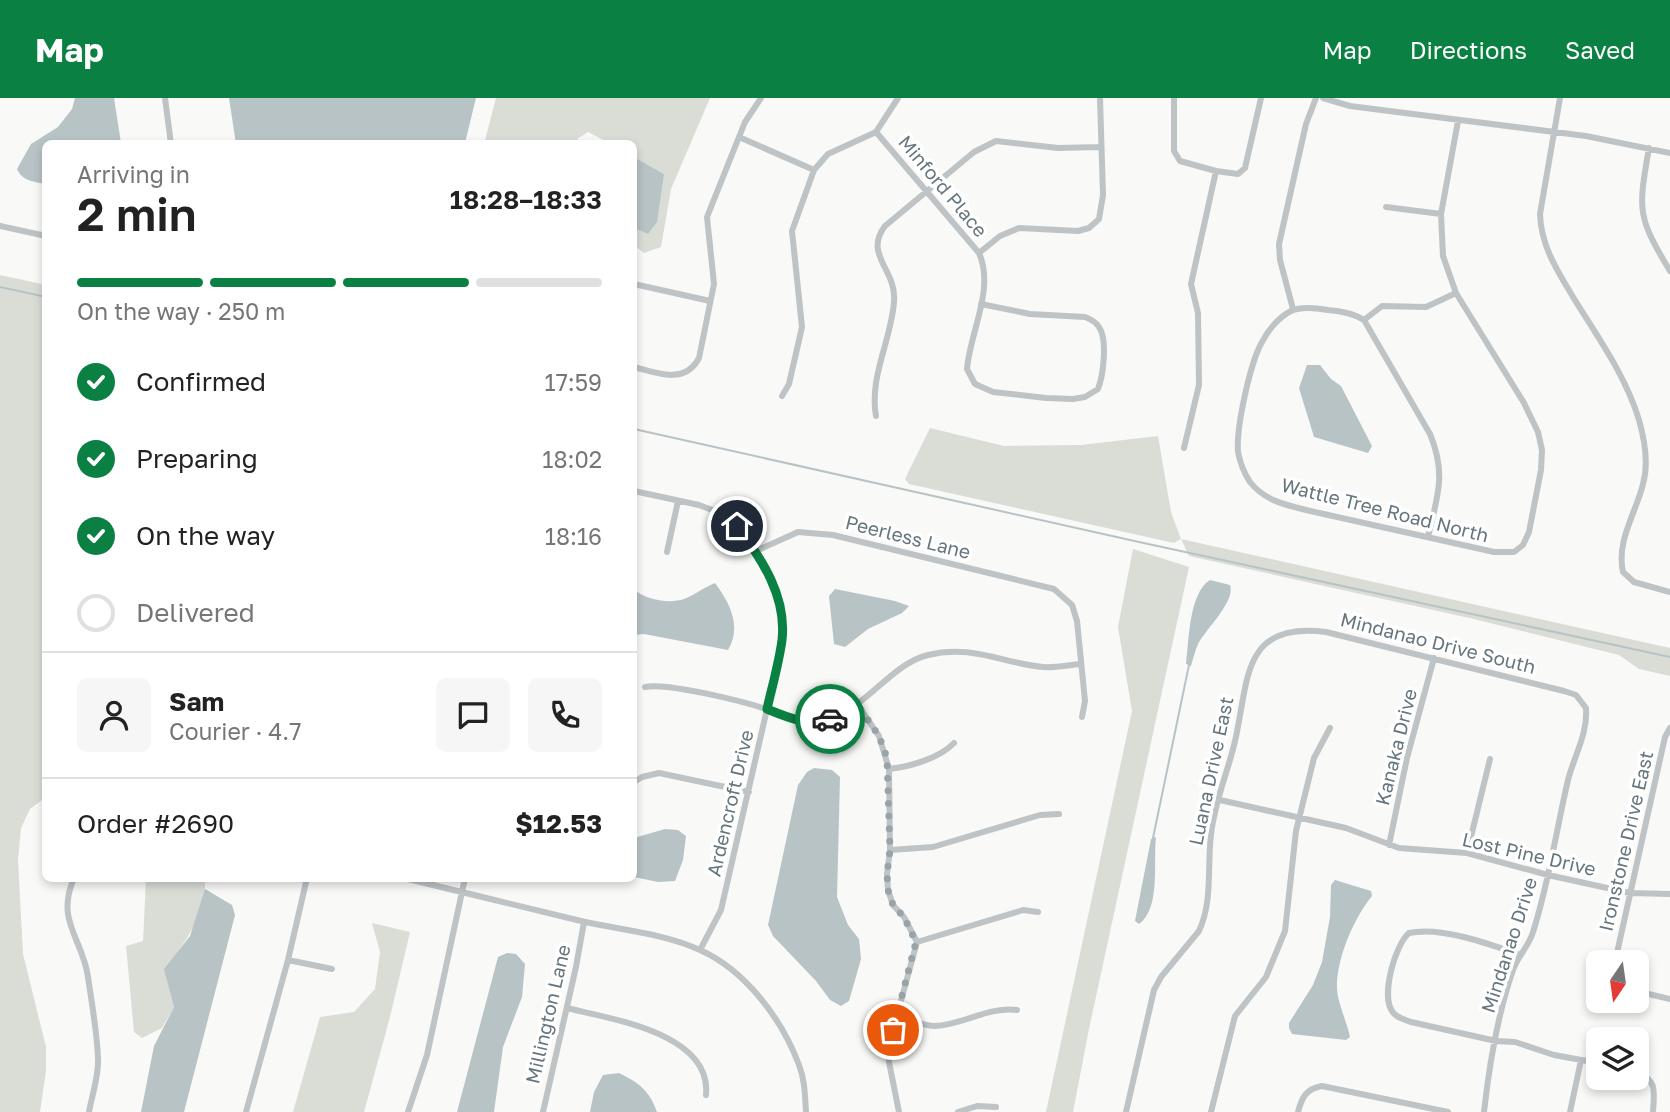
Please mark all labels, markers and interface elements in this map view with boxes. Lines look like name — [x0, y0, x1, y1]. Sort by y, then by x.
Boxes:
text: Map — [35, 30, 104, 69]
text: Map — [1323, 35, 1372, 64]
text: Directions — [1410, 35, 1527, 64]
text: Saved — [1565, 35, 1635, 64]
street label: Minford Place — [894, 130, 993, 241]
text: Arriving in — [77, 160, 190, 188]
text: 18:28–18:33 — [450, 184, 602, 215]
text: 2 min — [77, 186, 197, 241]
text: On the way · 250 m — [77, 297, 285, 325]
icon: check — [77, 363, 115, 401]
text: Confirmed — [136, 366, 266, 397]
text: 17:59 — [545, 368, 602, 396]
icon: check — [77, 440, 115, 478]
text: Preparing — [136, 443, 258, 474]
text: 18:02 — [542, 445, 602, 473]
street label: Wattle Tree Road North — [1279, 473, 1491, 546]
pin — [707, 496, 767, 556]
icon: home — [718, 507, 756, 545]
street label: Peerless Lane — [843, 510, 973, 563]
icon: check — [77, 517, 115, 555]
text: On the way — [136, 520, 275, 551]
text: 18:16 — [545, 522, 602, 550]
text: Delivered — [136, 597, 255, 628]
street label: Mindanao Drive South — [1338, 607, 1538, 678]
button: person — [77, 678, 151, 752]
button: chat — [436, 678, 510, 752]
button: phone — [528, 678, 602, 752]
courier — [795, 684, 865, 754]
text: Sam — [169, 686, 224, 717]
street label: Kanaka Drive — [1370, 686, 1421, 807]
street label: Luana Drive East — [1184, 694, 1238, 847]
icon: car — [811, 700, 849, 738]
text: Courier · 4.7 — [169, 717, 301, 745]
street label: Ardencroft Drive — [701, 727, 758, 878]
street label: Ironstone Drive East — [1594, 748, 1657, 933]
text: Order #2690 — [77, 808, 234, 839]
text: $12.53 — [515, 808, 602, 839]
street label: Lost Pine Drive — [1460, 827, 1598, 880]
street label: Mindanao Drive — [1476, 874, 1541, 1016]
street label: Millington Lane — [520, 942, 575, 1086]
north arrow — [1586, 950, 1648, 1013]
map controls — [1586, 950, 1649, 1090]
pin — [863, 1000, 923, 1060]
icon: bag — [874, 1011, 912, 1049]
button: layers — [1586, 1027, 1649, 1090]

